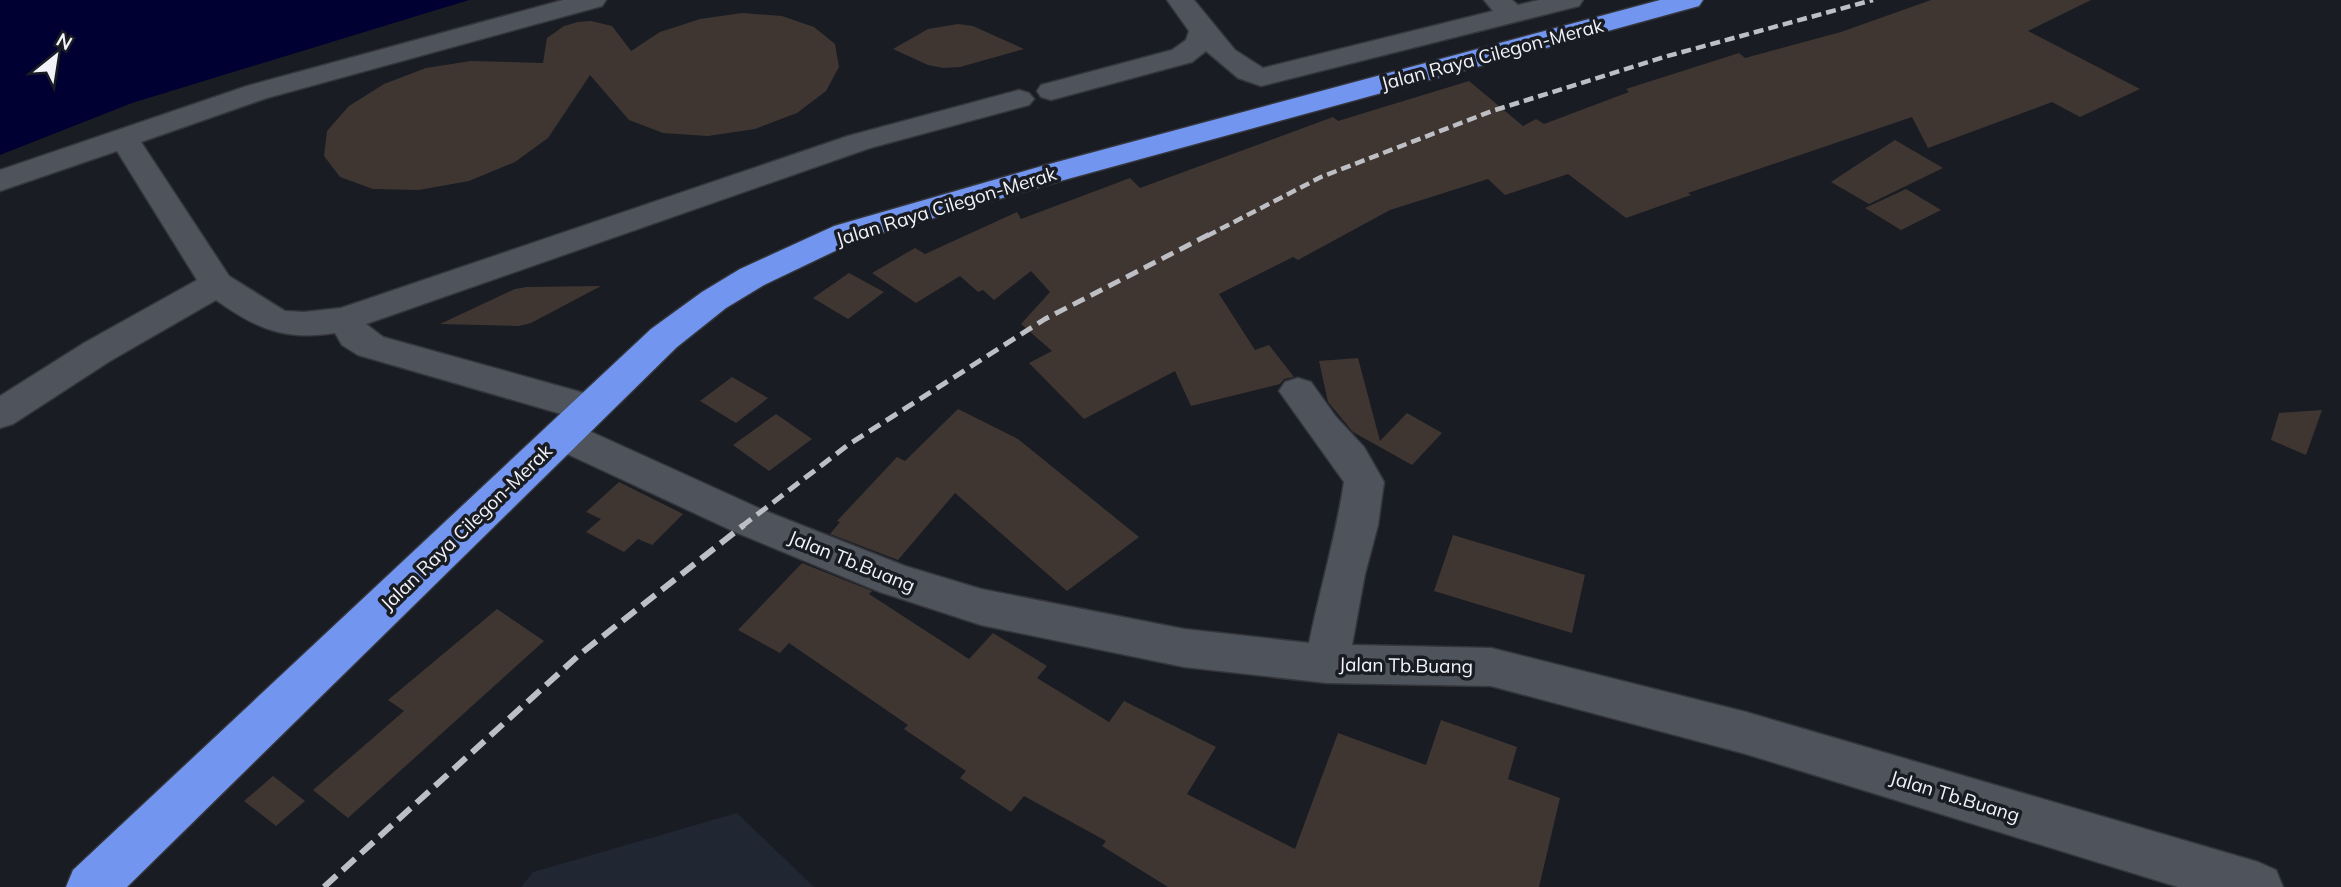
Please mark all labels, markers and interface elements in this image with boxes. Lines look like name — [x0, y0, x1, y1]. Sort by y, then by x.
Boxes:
street label: Jalan Raya Cilegon-Merak — [1378, 13, 1606, 95]
north arrow — [21, 21, 91, 91]
text: N — [52, 27, 77, 55]
street label: Jalan Raya Cilegon-Merak — [833, 161, 1059, 251]
street label: Jalan Raya Cilegon-Merak — [375, 439, 557, 615]
street label: Jalan Tb.Buang — [785, 525, 919, 597]
street label: Jalan Tb.Buang — [1339, 652, 1473, 678]
street label: Jalan Tb.Buang — [1887, 765, 2023, 827]

